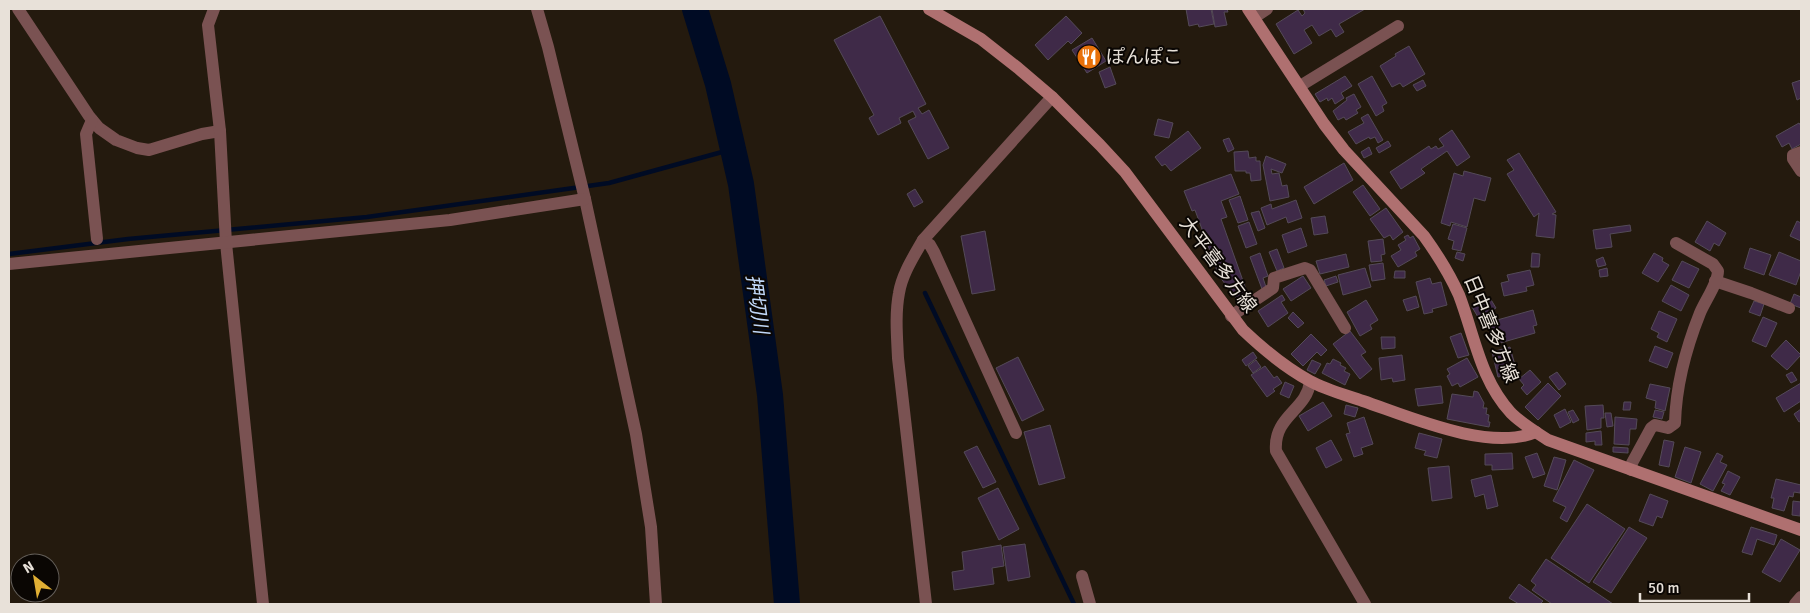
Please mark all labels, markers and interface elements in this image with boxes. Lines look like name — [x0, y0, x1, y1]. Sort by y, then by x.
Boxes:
restaurant icon: ぽんぽこ — [1076, 44, 1102, 70]
place label: ぽんぽこ — [1106, 45, 1182, 69]
street label: 大平喜多方線 — [1174, 212, 1262, 318]
street label: 日中喜多方線 — [1459, 272, 1523, 386]
water label: 押切川 — [740, 273, 774, 337]
north arrow — [10, 553, 60, 603]
text: N — [20, 557, 37, 577]
scale bar — [1640, 570, 1749, 602]
text: 50 m — [1648, 579, 1679, 597]

